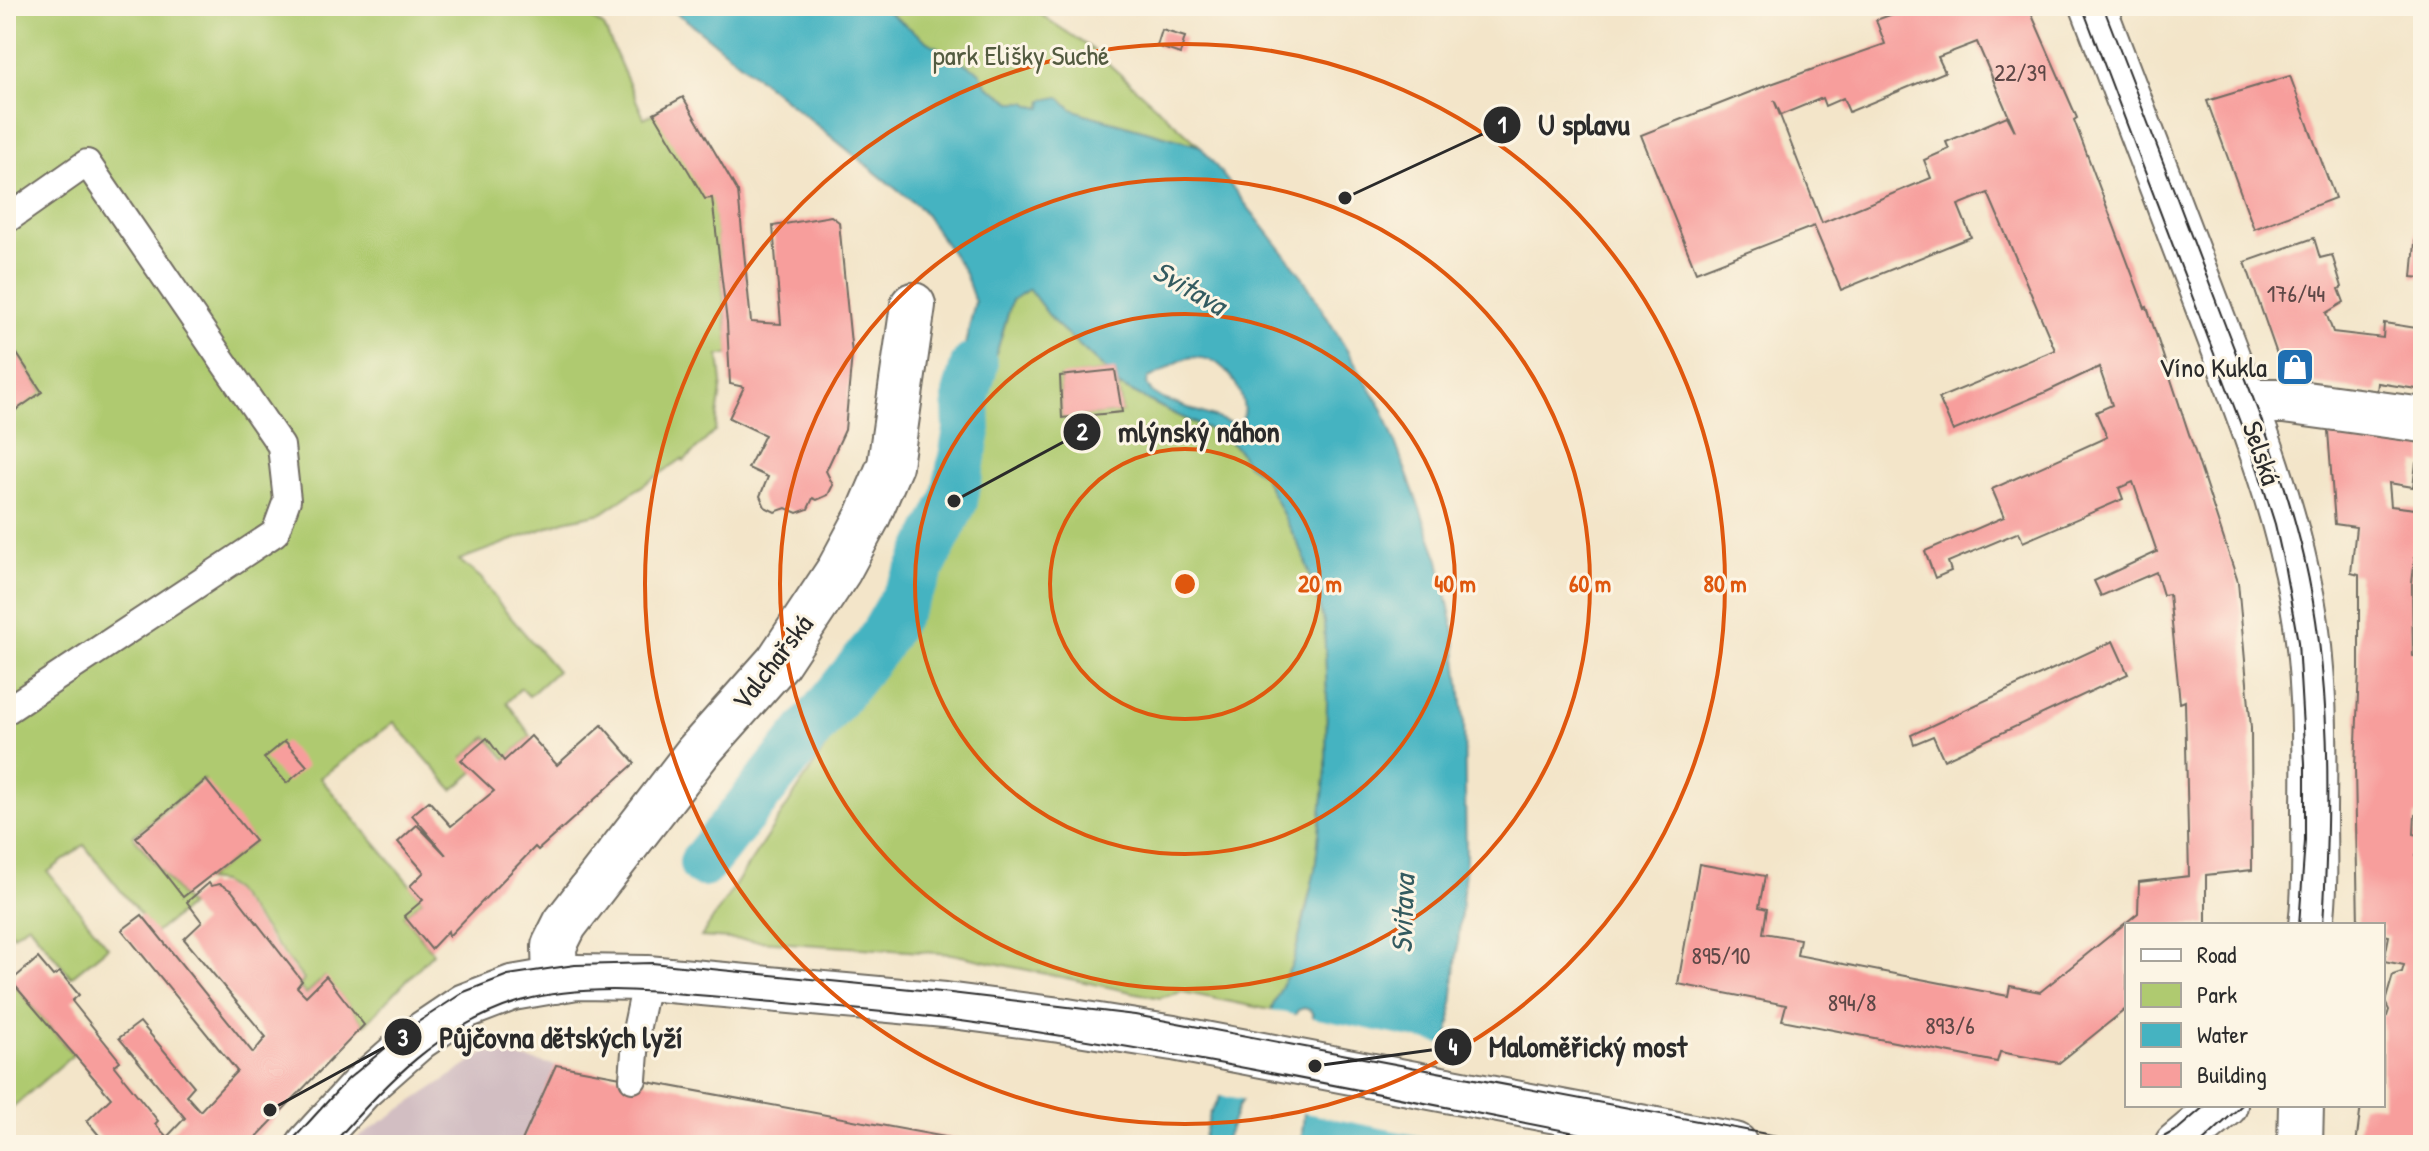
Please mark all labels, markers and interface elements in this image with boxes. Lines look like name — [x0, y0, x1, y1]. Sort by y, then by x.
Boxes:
park label: park Elišky Suché — [933, 36, 1109, 74]
house number: 22/39 — [1994, 56, 2046, 88]
callout: U splavu — [1482, 98, 1646, 152]
text: U splavu — [1538, 104, 1630, 145]
text: 1 — [1498, 108, 1507, 140]
water label: Svitava — [1146, 250, 1237, 326]
house number: 176/44 — [2267, 277, 2325, 309]
shop icon: Víno Kukla — [2274, 346, 2316, 388]
place label: Víno Kukla — [2159, 348, 2267, 386]
callout: mlýnský náhon — [1062, 405, 1296, 459]
text: mlýnský náhon — [1118, 411, 1280, 452]
text: 2 — [1076, 415, 1088, 447]
street label: Selská — [2233, 416, 2291, 490]
text: 20 m — [1298, 567, 1342, 599]
text: 40 m — [1434, 567, 1476, 599]
text: 60 m — [1569, 567, 1611, 599]
text: 80 m — [1704, 567, 1746, 599]
centre of rings — [1171, 570, 1199, 598]
street label: Valchařská — [723, 606, 821, 718]
water label: Svitava — [1381, 871, 1423, 954]
legend — [2125, 923, 2385, 1107]
text: Road — [2197, 938, 2236, 970]
house number: 895/10 — [1692, 939, 1750, 971]
text: Park — [2197, 978, 2237, 1010]
house number: 894/8 — [1828, 986, 1876, 1018]
house number: 893/6 — [1925, 1009, 1975, 1041]
callout: Půjčovna dětských lyží — [383, 1010, 698, 1064]
text: Půjčovna dětských lyží — [439, 1017, 683, 1058]
text: Water — [2197, 1018, 2248, 1050]
callout: Maloměřický most — [1433, 1020, 1703, 1074]
text: 3 — [398, 1021, 409, 1053]
text: Maloměřický most — [1489, 1026, 1689, 1067]
text: 4 — [1449, 1030, 1458, 1062]
text: Building — [2197, 1058, 2267, 1090]

